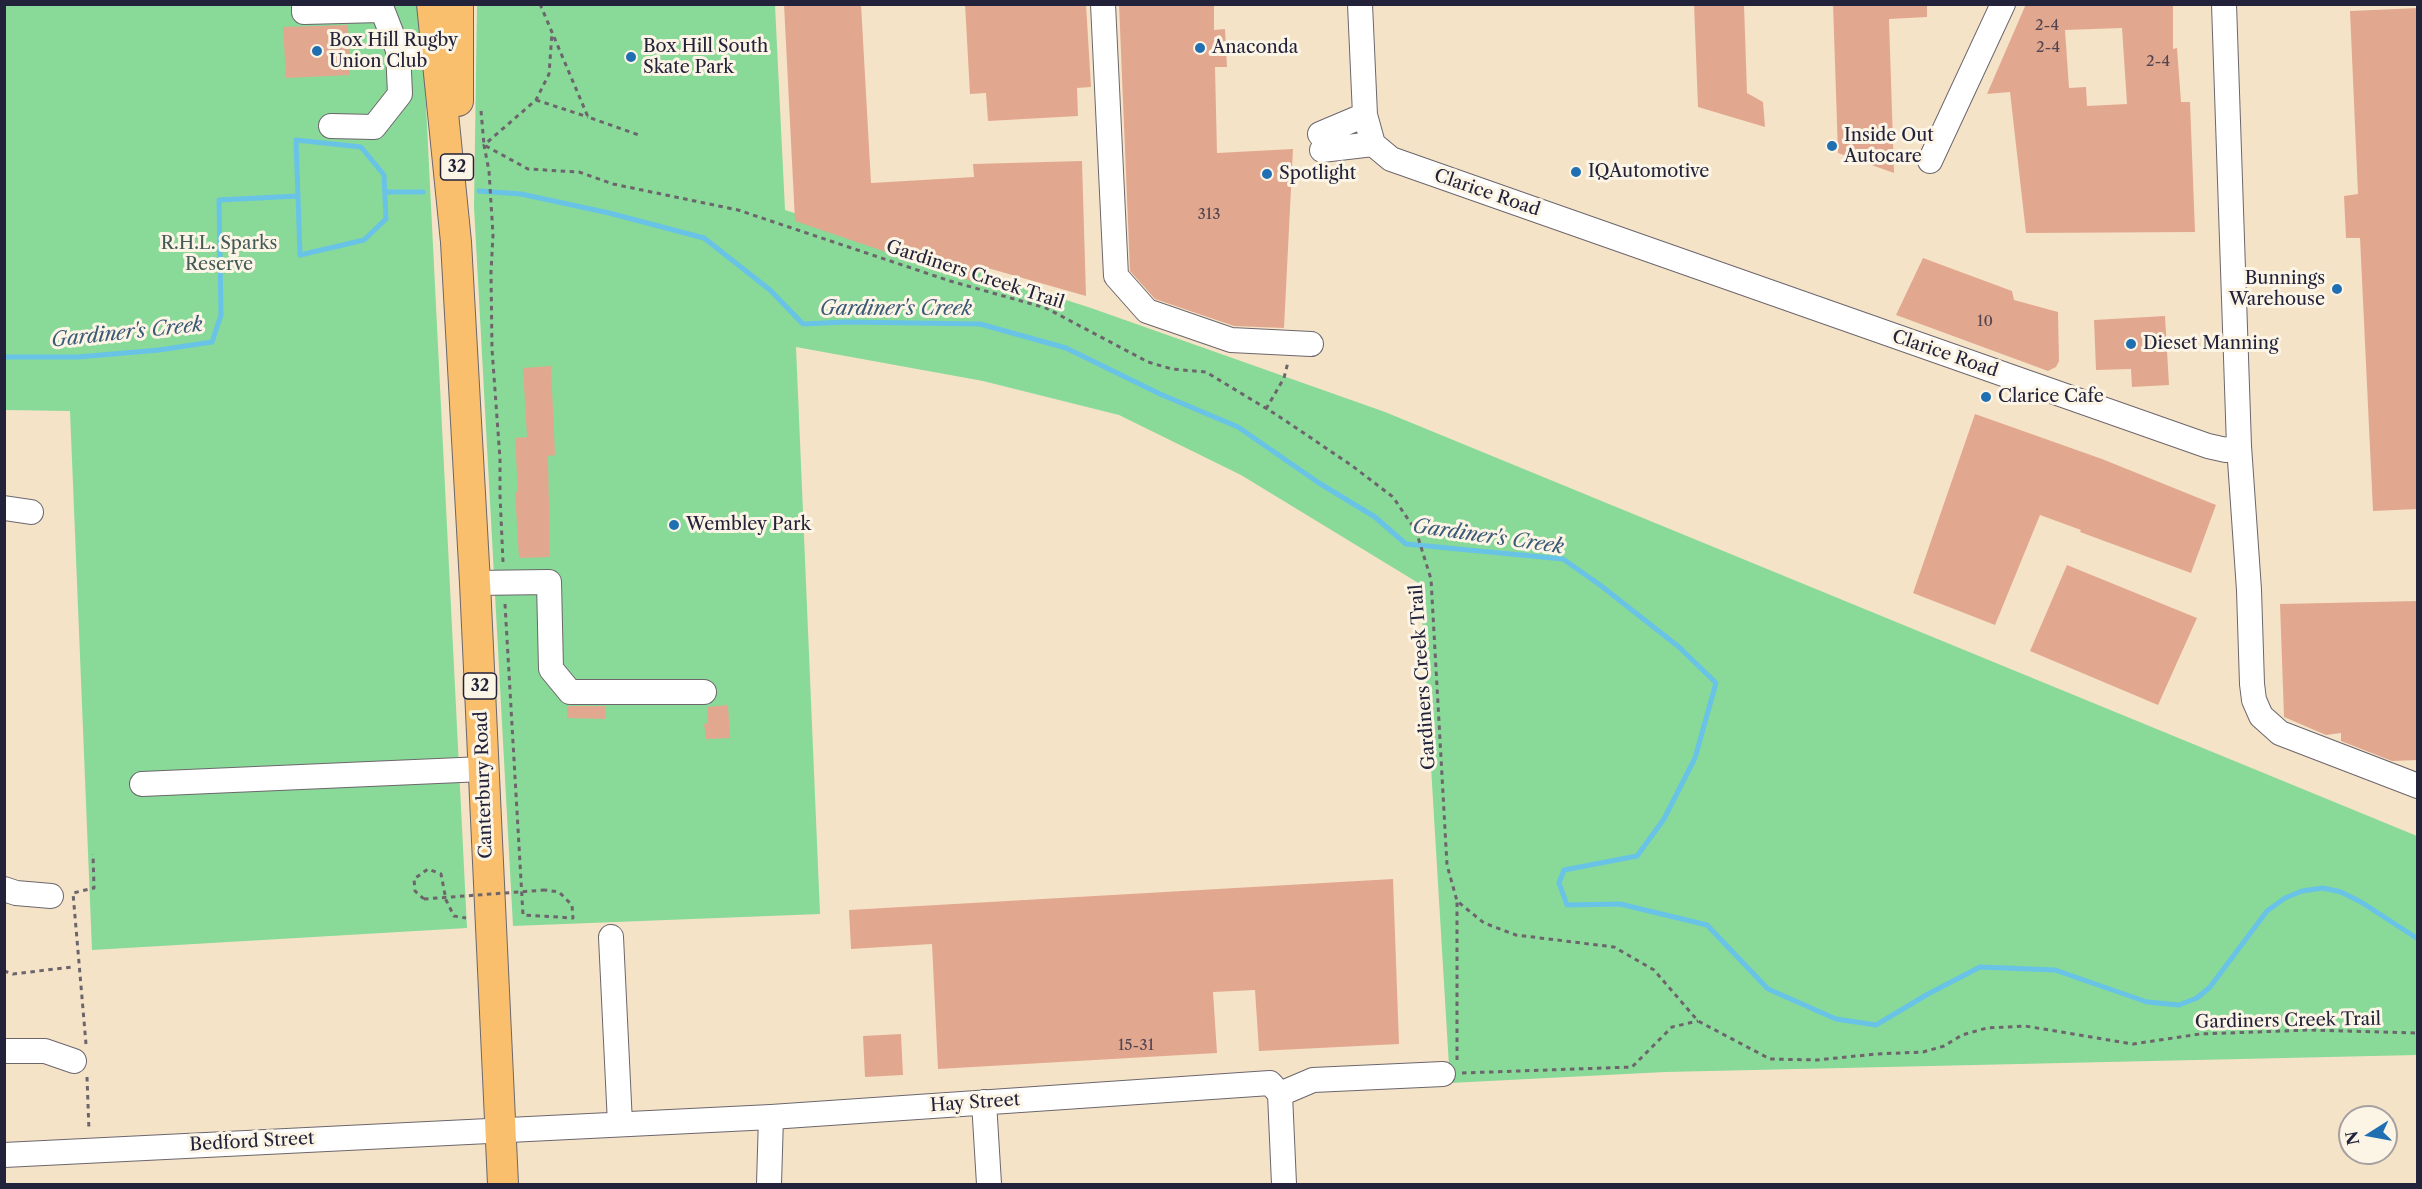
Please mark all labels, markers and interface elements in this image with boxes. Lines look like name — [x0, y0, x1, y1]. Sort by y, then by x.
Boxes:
house number: 2-4 — [2035, 17, 2059, 35]
place label: Box Hill Rugby Union Club — [329, 30, 458, 72]
place label: Box Hill South Skate Park — [643, 36, 768, 78]
place label: Anaconda — [1212, 37, 1298, 59]
house number: 2-4 — [2036, 39, 2060, 57]
marker: Anaconda — [1193, 41, 1207, 55]
marker: Box Hill Rugby Union Club — [310, 44, 324, 58]
marker: Box Hill South Skate Park — [624, 50, 638, 64]
house number: 2-4 — [2146, 53, 2170, 71]
place label: Inside Out Autocare — [1844, 125, 1934, 168]
marker: Inside Out Autocare — [1825, 139, 1839, 153]
road number: 32 — [440, 154, 474, 180]
place label: IQAutomotive — [1588, 161, 1709, 183]
place label: Spotlight — [1279, 163, 1356, 185]
street label: Clarice Road — [1431, 165, 1543, 221]
marker: IQAutomotive — [1569, 165, 1583, 179]
marker: Spotlight — [1260, 167, 1274, 181]
house number: 313 — [1198, 206, 1220, 224]
park label: R.H.L. Sparks Reserve — [161, 233, 277, 276]
street label: Gardiners Creek Trail — [883, 236, 1067, 314]
place label: Bunnings Warehouse — [2229, 268, 2325, 310]
marker: Bunnings Warehouse — [2330, 282, 2344, 296]
water label: Gardiner's Creek — [820, 297, 972, 321]
water label: Gardiner's Creek — [50, 313, 204, 353]
house number: 10 — [1977, 313, 1993, 331]
street label: Clarice Road — [1889, 326, 2001, 382]
place label: Dieset Manning — [2143, 333, 2279, 355]
marker: Dieset Manning — [2124, 337, 2138, 351]
place label: Clarice Cafe — [1998, 386, 2104, 408]
marker: Clarice Cafe — [1979, 390, 1993, 404]
place label: Wembley Park — [686, 514, 811, 536]
water label: Gardiner's Creek — [1411, 515, 1565, 559]
marker: Wembley Park — [667, 518, 681, 532]
street label: Gardiners Creek Trail — [1406, 583, 1440, 771]
road number: 32 — [464, 673, 496, 699]
street label: Canterbury Road — [471, 711, 497, 859]
street label: Gardiners Creek Trail — [2195, 1009, 2381, 1033]
house number: 15-31 — [1118, 1037, 1154, 1055]
street label: Hay Street — [929, 1089, 1021, 1117]
north arrow — [2338, 1105, 2398, 1165]
street label: Bedford Street — [189, 1128, 315, 1156]
text: N — [2341, 1129, 2363, 1147]

